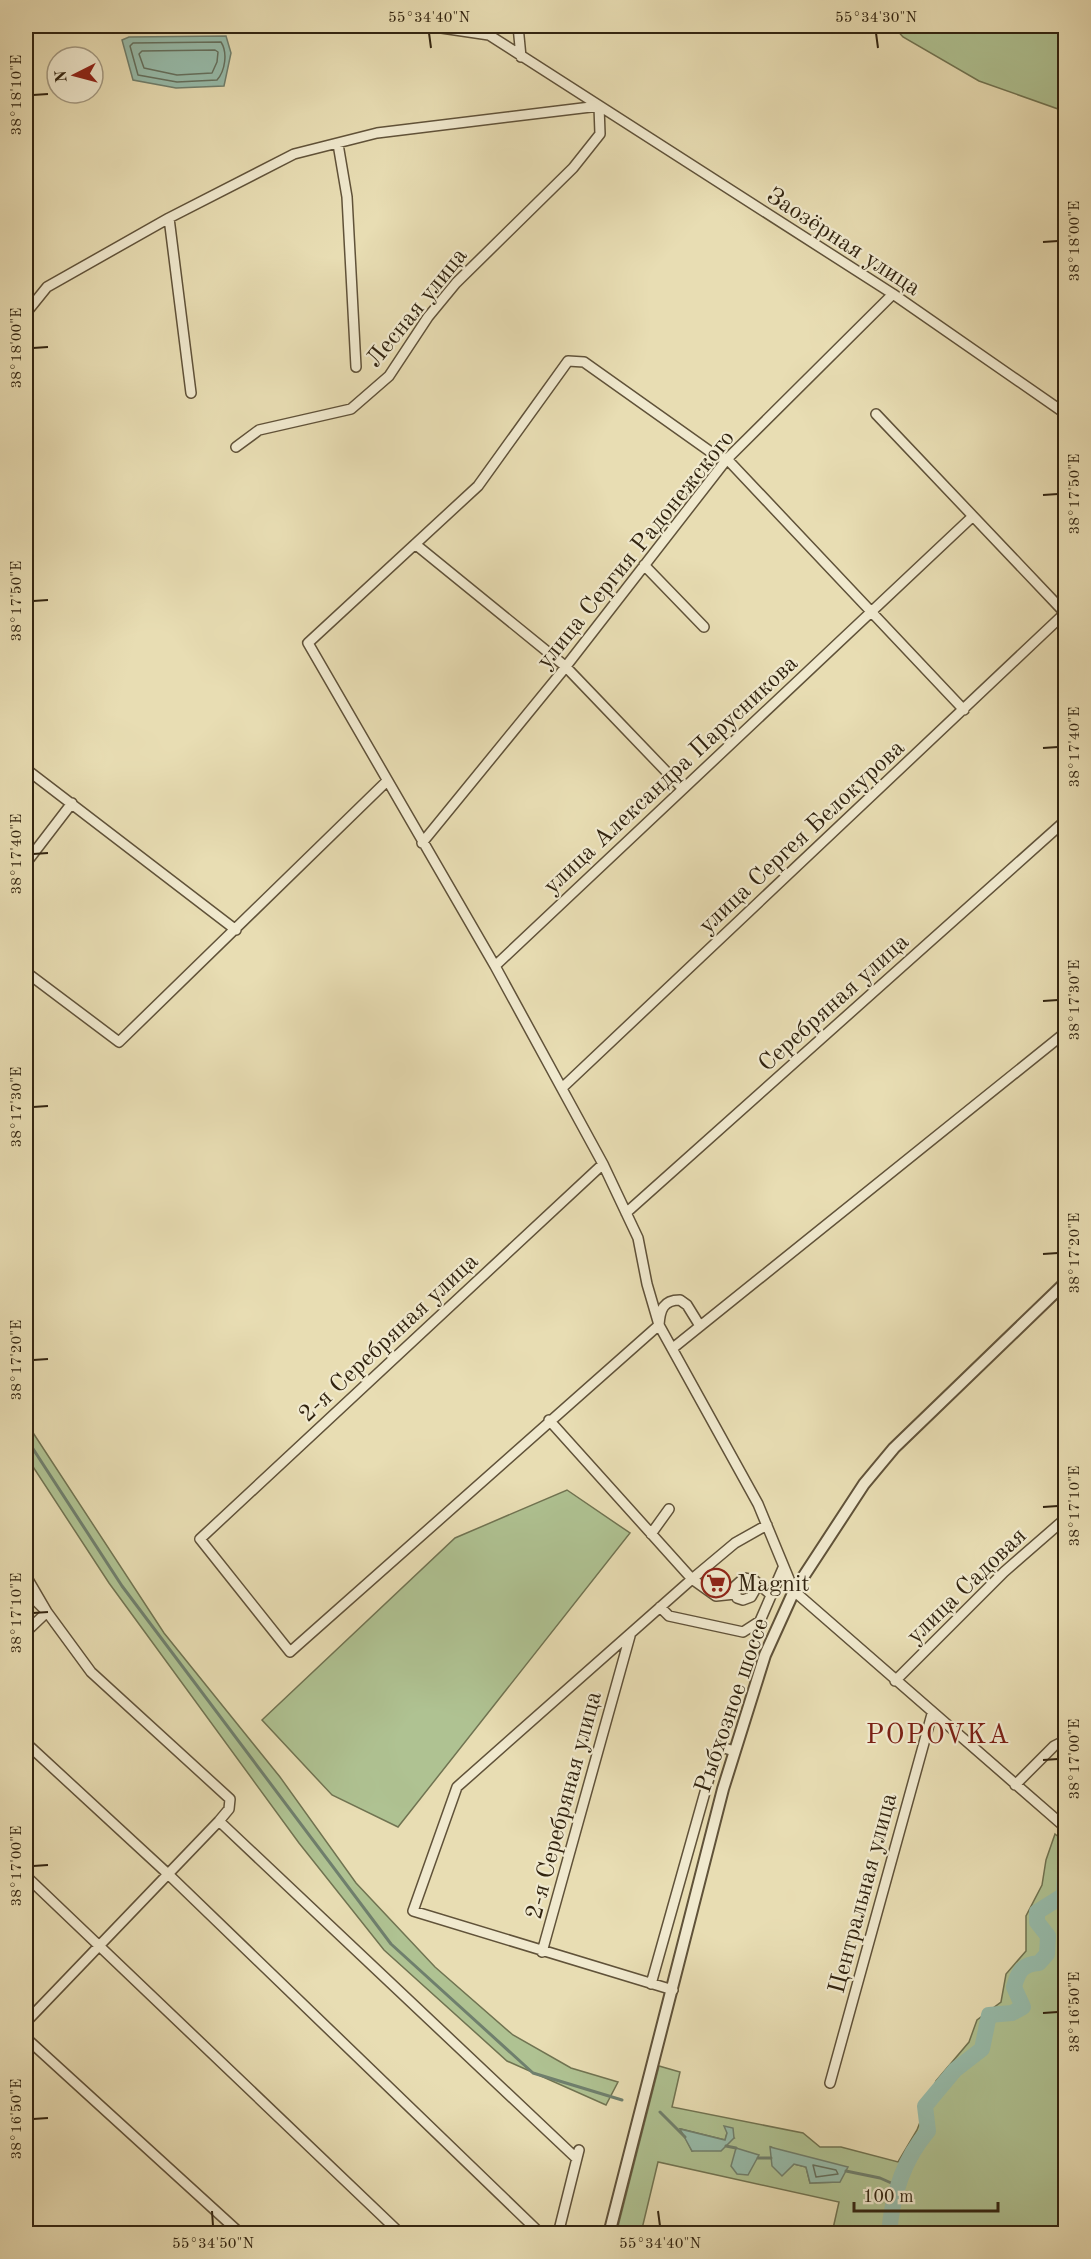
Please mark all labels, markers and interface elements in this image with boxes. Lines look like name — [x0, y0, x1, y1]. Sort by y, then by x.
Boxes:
text: 55°34'40"N — [388, 11, 470, 26]
text: 55°34'30"N — [835, 11, 917, 26]
north arrow — [45, 45, 105, 105]
text: 38°18'10"E — [10, 55, 25, 135]
text: N — [53, 69, 71, 83]
street label: Заозёрная улица — [762, 184, 924, 301]
text: 38°18'00"E — [1068, 201, 1083, 281]
street label: Лесная улица — [362, 244, 473, 372]
text: 38°18'00"E — [10, 308, 25, 388]
street label: улица Сергия Радонежского — [533, 427, 740, 674]
text: 38°17'50"E — [1068, 454, 1083, 534]
text: 38°17'50"E — [10, 561, 25, 641]
street label: улица Александра Парусникова — [540, 651, 803, 899]
text: 38°17'40"E — [1068, 707, 1083, 787]
street label: улица Сергея Белокурова — [695, 736, 910, 939]
text: 38°17'40"E — [10, 814, 25, 894]
street label: Серебряная улица — [755, 930, 914, 1077]
text: 38°17'30"E — [1068, 960, 1083, 1040]
text: 38°17'30"E — [10, 1067, 25, 1147]
text: 38°17'20"E — [1068, 1213, 1083, 1293]
street label: 2-я Серебряная улица — [295, 1249, 484, 1427]
text: 38°17'20"E — [10, 1320, 25, 1400]
text: 38°17'10"E — [1068, 1466, 1083, 1546]
street label: улица Садовая — [903, 1524, 1032, 1649]
supermarket icon: Magnit — [700, 1567, 732, 1599]
text: 38°17'10"E — [10, 1573, 25, 1653]
place label: Magnit — [737, 1573, 810, 1597]
street label: Рыбхозное шоссе — [692, 1615, 774, 1796]
street label: 2-я Серебряная улица — [523, 1689, 607, 1922]
text: 38°17'00"E — [1068, 1719, 1083, 1799]
district label: POPOVKA — [866, 1722, 1010, 1749]
street label: Центральная улица — [826, 1790, 902, 1996]
text: 38°17'00"E — [10, 1826, 25, 1906]
text: 38°16'50"E — [1068, 1972, 1083, 2052]
text: 38°16'50"E — [10, 2079, 25, 2159]
scale bar — [854, 2175, 998, 2213]
text: 100 m — [863, 2188, 914, 2206]
text: 55°34'50"N — [172, 2237, 254, 2252]
text: 55°34'40"N — [619, 2237, 701, 2252]

